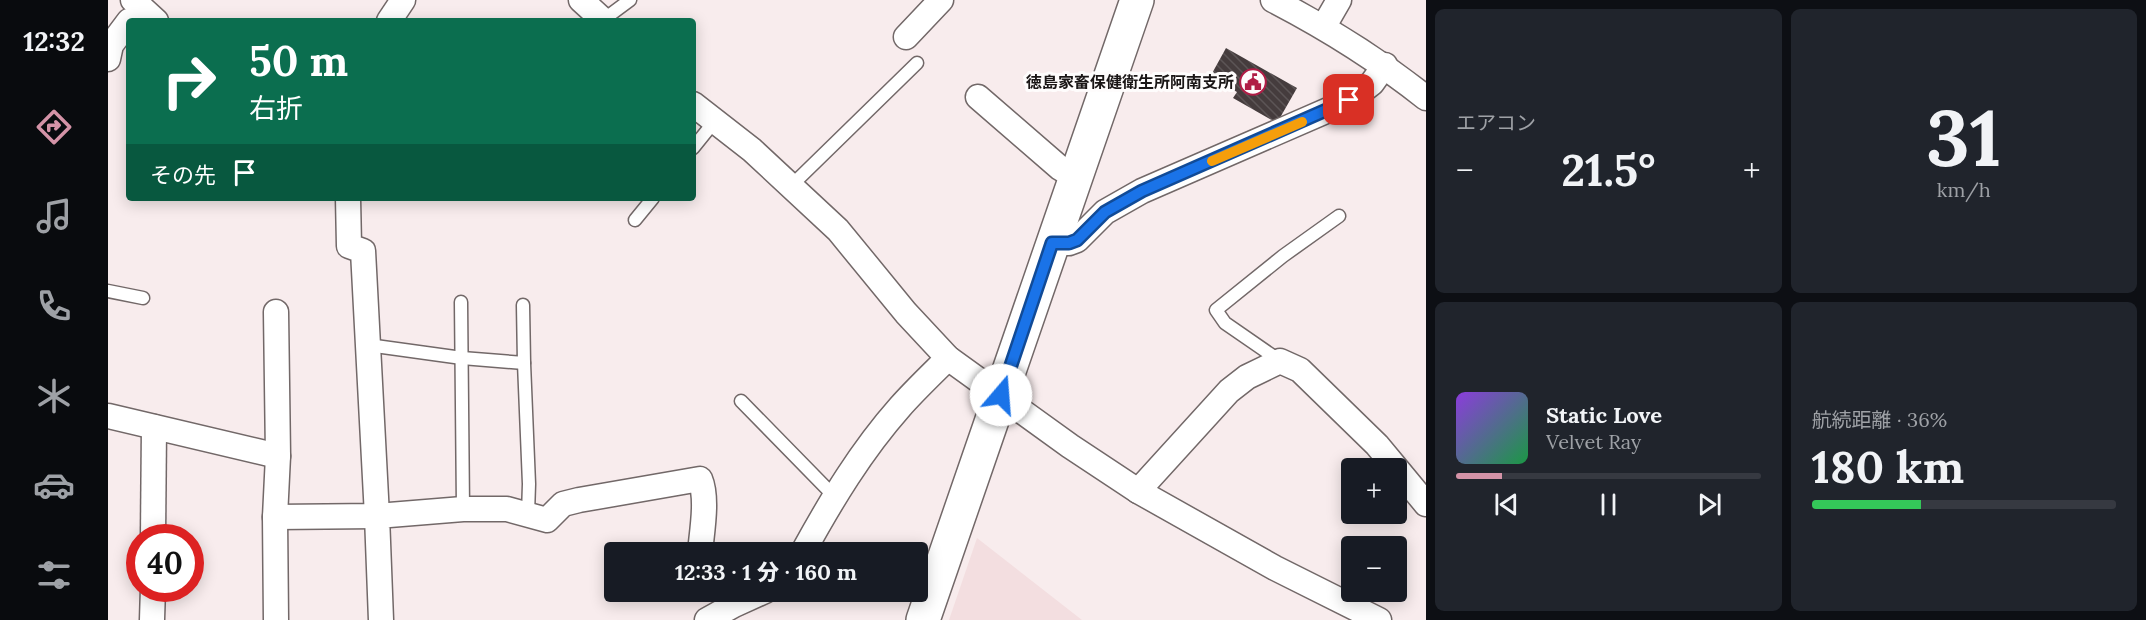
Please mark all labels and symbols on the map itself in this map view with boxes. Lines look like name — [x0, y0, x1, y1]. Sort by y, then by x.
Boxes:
public building icon: 徳島家畜保健衛生所阿南支所 — [1238, 67, 1268, 97]
place label: 徳島家畜保健衛生所阿南支所 — [1026, 72, 1234, 92]
pin — [1323, 74, 1374, 125]
position arrow — [969, 363, 1033, 427]
speed limit sign: 40 — [126, 524, 204, 602]

